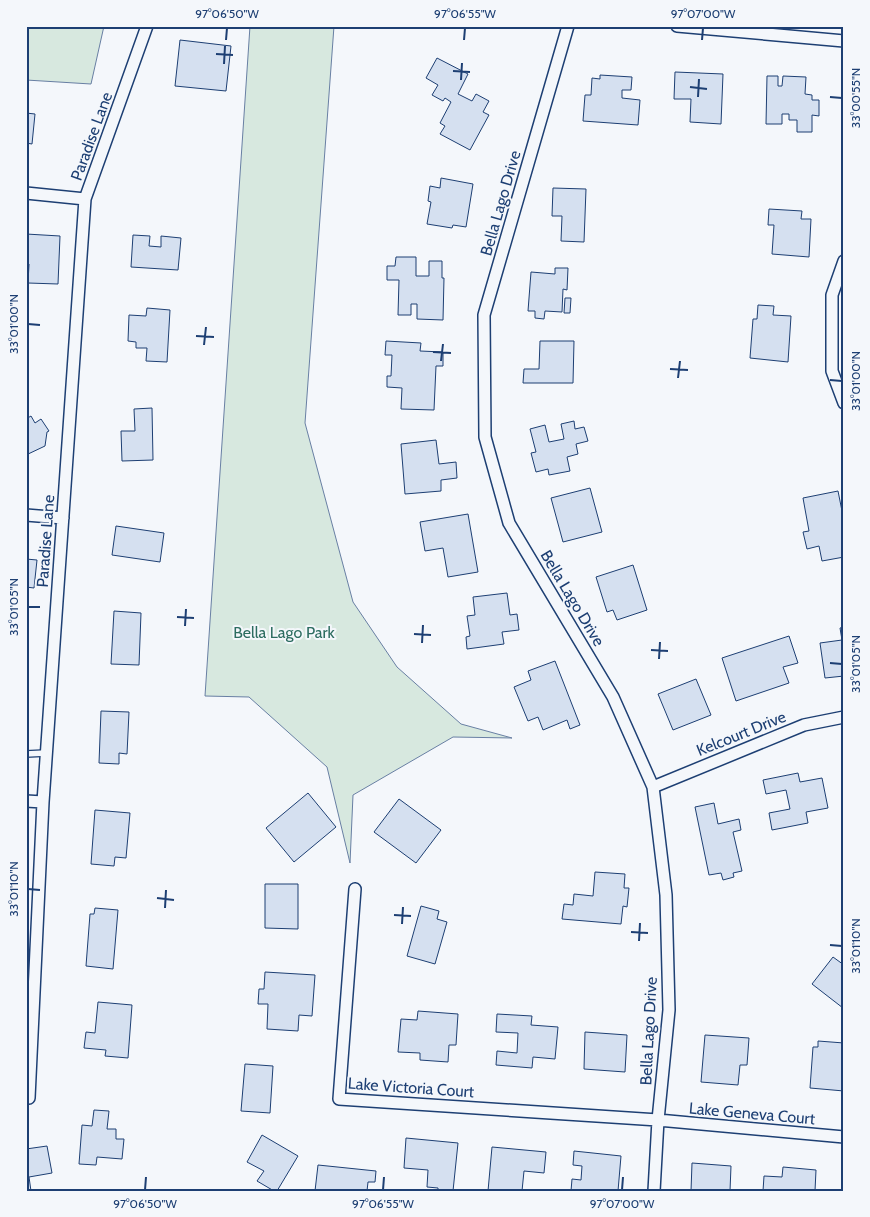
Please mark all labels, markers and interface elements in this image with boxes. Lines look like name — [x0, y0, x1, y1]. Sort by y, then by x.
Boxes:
text: 97°06'50"W — [195, 6, 259, 21]
text: 97°06'55"W — [434, 6, 497, 21]
text: 97°07'00"W — [671, 6, 736, 21]
text: 33°00'55"N — [848, 68, 863, 128]
street label: Paradise Lane — [67, 89, 116, 183]
street label: Bella Lago Drive — [476, 148, 525, 258]
text: 33°01'00"N — [6, 294, 21, 354]
text: 33°01'00"N — [848, 351, 863, 411]
street label: Paradise Lane — [33, 494, 58, 588]
street label: Bella Lago Drive — [536, 547, 609, 650]
text: 33°01'05"N — [6, 578, 21, 636]
park label: Bella Lago Park — [233, 623, 336, 642]
text: 33°01'05"N — [848, 635, 863, 693]
street label: Kelcourt Drive — [694, 707, 789, 760]
text: 33°01'10"N — [6, 861, 21, 917]
text: 33°01'10"N — [848, 918, 863, 974]
street label: Bella Lago Drive — [636, 976, 661, 1086]
street label: Lake Victoria Court — [347, 1074, 475, 1101]
street label: Lake Geneva Court — [688, 1099, 816, 1129]
text: 97°06'50"W — [113, 1196, 177, 1211]
text: 97°06'55"W — [352, 1196, 415, 1211]
text: 97°07'00"W — [590, 1196, 655, 1211]

